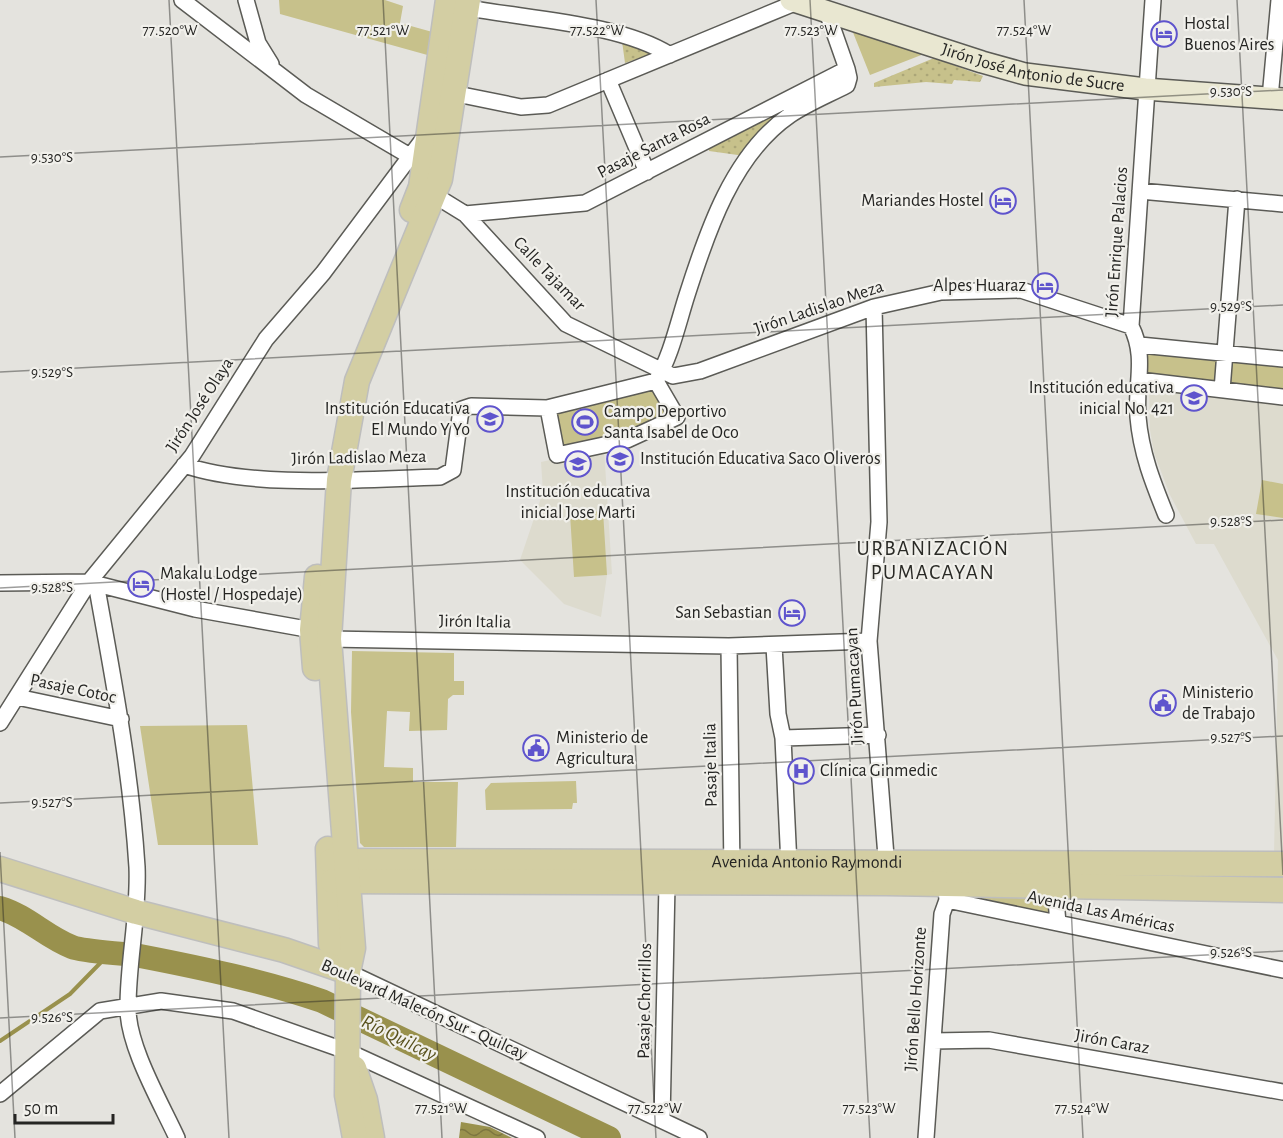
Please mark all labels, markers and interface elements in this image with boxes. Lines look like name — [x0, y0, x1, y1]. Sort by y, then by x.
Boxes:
place label: Hostal Buenos Aires — [1184, 15, 1274, 54]
hotel icon: Hostal Buenos Aires — [1149, 19, 1179, 49]
text: 77.520°W — [143, 23, 198, 38]
text: 77.521°W — [357, 23, 410, 38]
text: 77.522°W — [570, 23, 625, 38]
text: 77.523°W — [784, 23, 838, 38]
text: 77.524°W — [997, 23, 1052, 38]
street label: Jirón José Antonio de Sucre — [939, 40, 1125, 95]
text: 9.530°S — [1210, 84, 1252, 99]
street label: Pasaje Santa Rosa — [595, 110, 713, 182]
text: 9.530°S — [31, 150, 73, 165]
street label: Jirón Enrique Palacios — [1103, 166, 1131, 318]
hotel icon: Mariandes Hostel — [988, 186, 1018, 216]
place label: Mariandes Hostel — [861, 192, 984, 210]
street label: Calle Tajamar — [510, 234, 589, 315]
hotel icon: Alpes Huaraz — [1030, 271, 1060, 301]
street label: Jirón Ladislao Meza — [752, 277, 886, 339]
place label: Alpes Huaraz — [933, 277, 1026, 295]
text: 9.529°S — [1210, 299, 1252, 314]
street label: Jirón José Olaya — [163, 355, 237, 455]
text: 9.529°S — [31, 365, 73, 380]
place label: Institución educativa inicial No. 421 — [1029, 379, 1174, 418]
school or university icon: Institución educativa inicial No. 421 — [1179, 383, 1209, 413]
place label: Institución Educativa El Mundo Y Yo — [325, 400, 470, 439]
place label: Campo Deportivo Santa Isabel de Oco — [604, 403, 739, 442]
school or university icon: Institución Educativa El Mundo Y Yo — [475, 404, 505, 434]
sports icon: Campo Deportivo Santa Isabel de Oco — [570, 407, 600, 437]
school or university icon: Institución Educativa Saco Oliveros — [605, 444, 635, 474]
street label: Jirón Ladislao Meza — [291, 448, 427, 468]
school or university icon: Institución educativa inicial Jose Marti — [563, 449, 593, 479]
place label: Institución Educativa Saco Oliveros — [640, 450, 881, 468]
place label: Institución educativa inicial Jose Marti — [505, 483, 651, 522]
text: 9.528°S — [1210, 514, 1252, 529]
district label: URBANIZACIÓN PUMACAYAN — [857, 536, 1010, 583]
place label: Makalu Lodge (Hostel / Hospedaje) — [160, 565, 303, 604]
hotel icon: Makalu Lodge (Hostel / Hospedaje) — [126, 569, 156, 599]
text: 9.528°S — [31, 580, 73, 595]
hotel icon: San Sebastian — [777, 598, 807, 628]
place label: San Sebastian — [675, 604, 772, 622]
street label: Jirón Italia — [439, 612, 511, 632]
street label: Jirón Pumacayan — [843, 627, 867, 745]
street label: Pasaje Cotoc — [28, 671, 118, 707]
place label: Ministerio de Trabajo — [1182, 684, 1256, 723]
public building icon: Ministerio de Trabajo — [1148, 688, 1178, 718]
street label: Pasaje Italia — [701, 723, 721, 807]
place label: Ministerio de Agricultura — [556, 729, 648, 768]
text: 9.527°S — [1210, 730, 1252, 745]
public building icon: Ministerio de Agricultura — [521, 733, 551, 763]
hospital icon: Clínica Ginmedic — [786, 756, 816, 786]
place label: Clínica Ginmedic — [820, 762, 937, 780]
text: 9.527°S — [31, 795, 73, 810]
street label: Avenida Antonio Raymondi — [712, 853, 902, 872]
street label: Avenida Las Américas — [1026, 888, 1176, 936]
street label: Jirón Bello Horizonte — [902, 926, 930, 1072]
street label: Pasaje Chorrillos — [635, 943, 655, 1059]
text: 9.526°S — [1210, 945, 1252, 960]
street label: Boulevard Malecón Sur - Quilcay — [318, 956, 530, 1064]
text: 9.526°S — [31, 1010, 73, 1025]
water label: Río Quilcay — [359, 1011, 440, 1065]
street label: Jirón Caraz — [1073, 1027, 1151, 1057]
scale bar — [15, 1087, 112, 1125]
text: 50 m — [24, 1100, 58, 1118]
text: 77.521°W — [415, 1101, 468, 1116]
text: 77.522°W — [628, 1101, 683, 1116]
text: 77.523°W — [842, 1101, 896, 1116]
text: 77.524°W — [1055, 1101, 1110, 1116]

